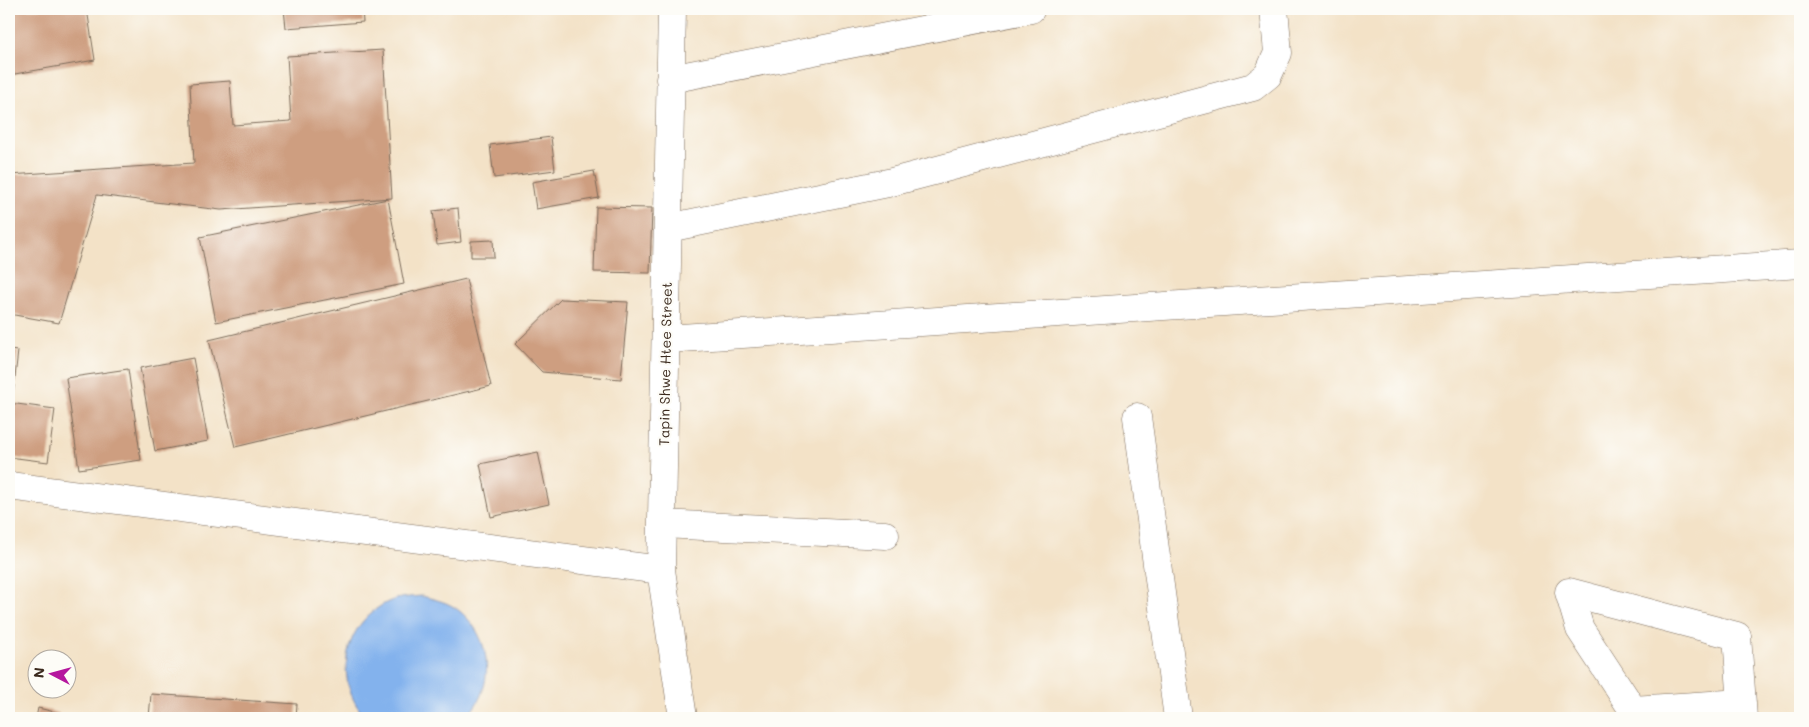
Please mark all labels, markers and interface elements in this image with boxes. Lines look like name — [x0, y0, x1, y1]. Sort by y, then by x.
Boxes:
street label: Tapin Shwe Htee Street — [654, 282, 676, 446]
north arrow — [28, 650, 78, 700]
text: N — [29, 666, 49, 679]

